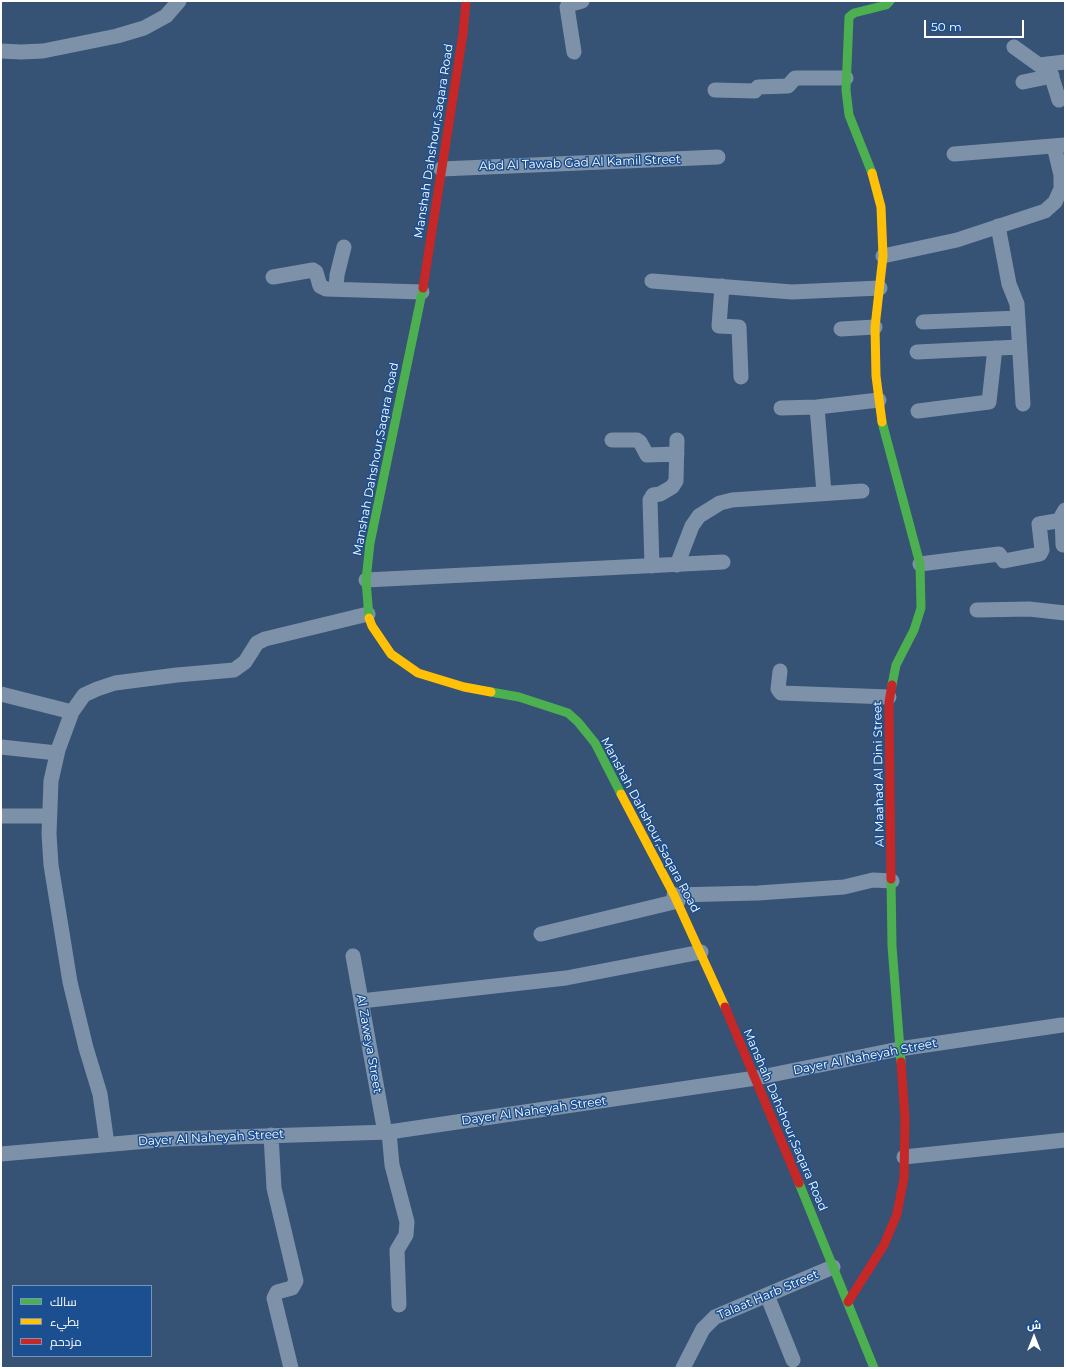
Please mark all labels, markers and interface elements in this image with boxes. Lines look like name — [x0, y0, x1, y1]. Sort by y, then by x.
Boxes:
scale bar — [926, 12, 1026, 38]
text: 50 m — [931, 19, 962, 34]
street label: Manshah Dahshour,Saqara Road — [412, 43, 456, 239]
street label: Abd Al Tawab Gad Al Kamil Street — [479, 152, 681, 174]
street label: Manshah Dahshour,Saqara Road — [350, 361, 402, 557]
street label: Al Maahad Al Dini Street — [871, 701, 887, 847]
street label: Manshah Dahshour,Saqara Road — [598, 735, 702, 915]
street label: Al Zaweya Street — [353, 993, 385, 1095]
street label: Manshah Dahshour,Saqara Road — [740, 1027, 830, 1213]
street label: Dayer Al Naheyah Street — [792, 1036, 938, 1078]
street label: Dayer Al Naheyah Street — [461, 1094, 607, 1128]
street label: Dayer Al Naheyah Street — [138, 1127, 284, 1149]
street label: Talaat Harb Street — [715, 1267, 821, 1323]
legend — [12, 1285, 152, 1357]
text: سالك — [50, 1294, 77, 1309]
text: بطيء — [50, 1314, 79, 1329]
north arrow — [1014, 1317, 1054, 1357]
text: ش — [1027, 1318, 1041, 1332]
text: مزدحم — [50, 1334, 82, 1349]

